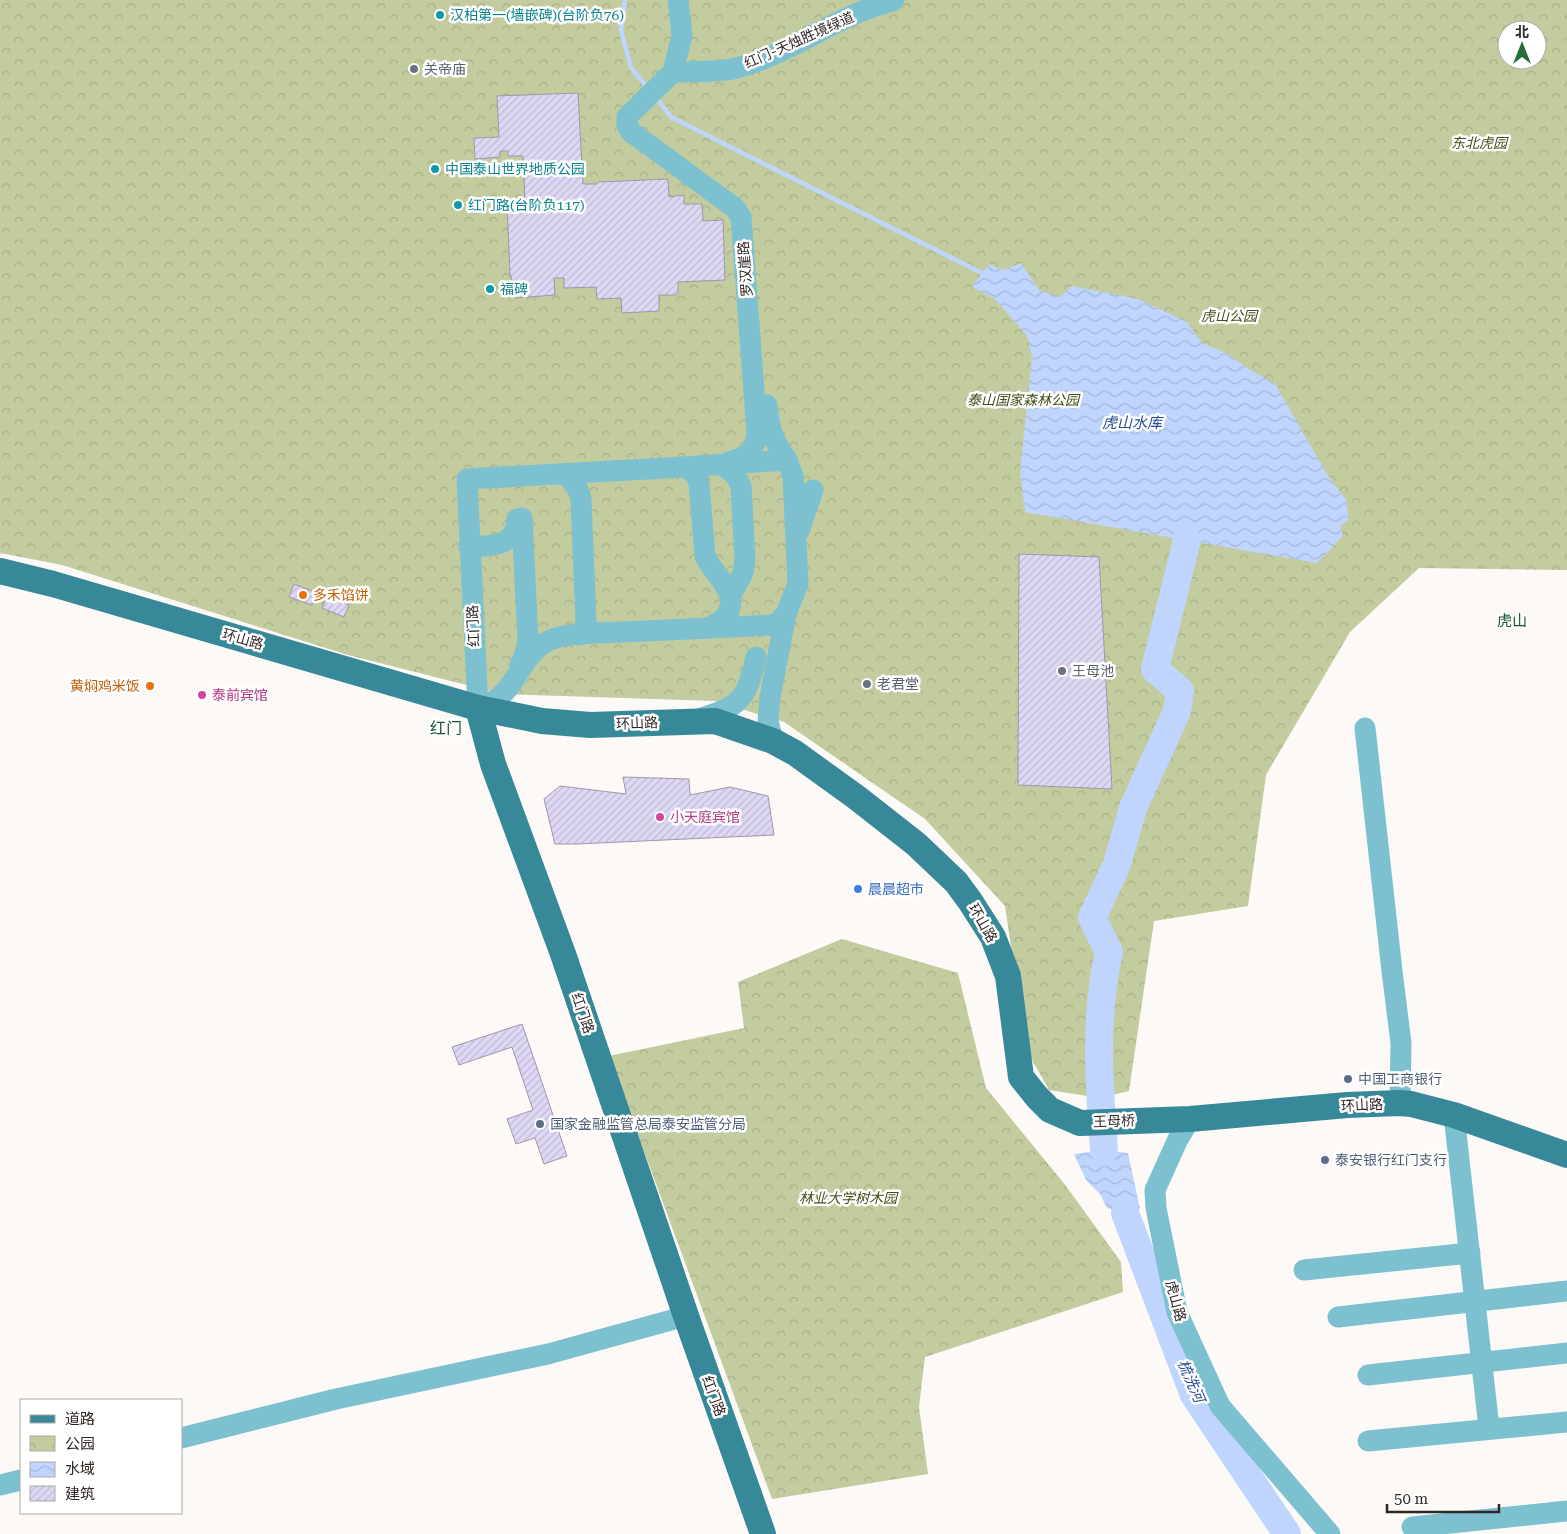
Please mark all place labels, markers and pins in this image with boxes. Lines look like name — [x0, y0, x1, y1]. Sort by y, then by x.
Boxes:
place label: 汉柏第一(墙嵌碑)(台阶负76) — [450, 7, 624, 23]
marker: 汉柏第一(墙嵌碑)(台阶负76) — [434, 9, 446, 21]
place label: 关帝庙 — [424, 61, 466, 77]
marker: 关帝庙 — [408, 63, 420, 75]
place label: 中国泰山世界地质公园 — [445, 161, 585, 177]
marker: 中国泰山世界地质公园 — [429, 163, 441, 175]
place label: 红门路(台阶负117) — [468, 197, 585, 213]
marker: 红门路(台阶负117) — [452, 199, 464, 211]
place label: 福碑 — [500, 281, 528, 297]
marker: 福碑 — [484, 283, 496, 295]
place label: 多禾馅饼 — [313, 587, 369, 603]
marker: 多禾馅饼 — [297, 589, 309, 601]
place label: 王母池 — [1072, 663, 1114, 679]
marker: 王母池 — [1056, 665, 1068, 677]
place label: 老君堂 — [877, 676, 919, 692]
place label: 黄焖鸡米饭 — [70, 678, 140, 694]
marker: 老君堂 — [861, 678, 873, 690]
marker: 黄焖鸡米饭 — [144, 680, 156, 692]
place label: 泰前宾馆 — [212, 687, 268, 703]
marker: 泰前宾馆 — [196, 689, 208, 701]
place label: 小天庭宾馆 — [670, 809, 740, 825]
marker: 小天庭宾馆 — [654, 811, 666, 823]
place label: 晨晨超市 — [868, 881, 924, 897]
marker: 晨晨超市 — [852, 883, 864, 895]
place label: 中国工商银行 — [1358, 1071, 1442, 1087]
marker: 中国工商银行 — [1342, 1073, 1354, 1085]
place label: 国家金融监管总局泰安监管分局 — [550, 1116, 746, 1132]
marker: 国家金融监管总局泰安监管分局 — [534, 1118, 546, 1130]
place label: 泰安银行红门支行 — [1335, 1152, 1447, 1168]
marker: 泰安银行红门支行 — [1319, 1154, 1331, 1166]

